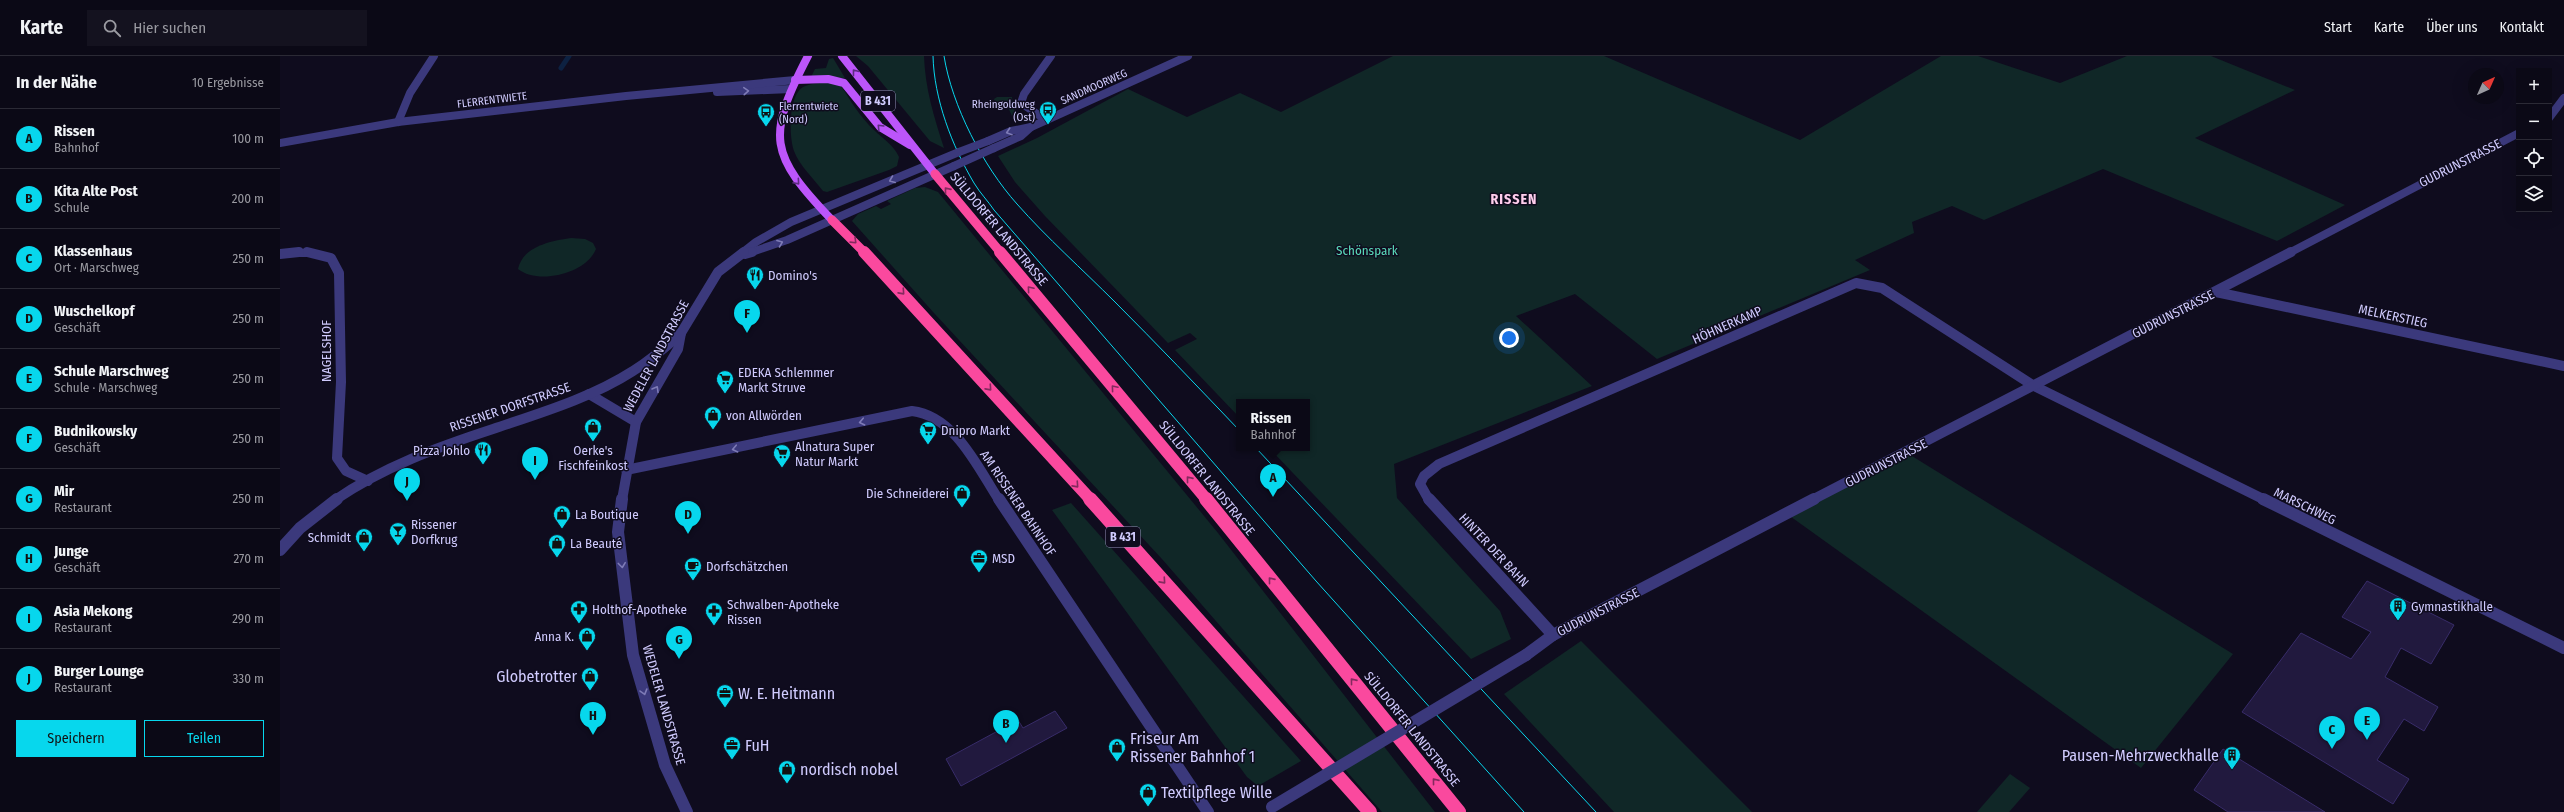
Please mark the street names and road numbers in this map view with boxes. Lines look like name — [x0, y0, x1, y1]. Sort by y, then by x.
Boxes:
street label: SANDMOORWEG — [1059, 67, 1129, 107]
street label: FLERRENTWIETE — [456, 89, 528, 111]
road number: B 431 — [861, 91, 895, 111]
street label: GUDRUNSTRASSE — [2416, 136, 2504, 190]
street label: SÜLLDORFER LANDSTRASSE — [947, 169, 1052, 289]
street label: GUDRUNSTRASSE — [2129, 287, 2217, 341]
street label: WEDELER LANDSTRASSE — [620, 298, 692, 414]
street label: MELKERSTIEG — [2357, 301, 2429, 331]
street label: HÖHNERKAMP — [1689, 302, 1764, 347]
street label: NAGELSHOF — [319, 320, 334, 382]
street label: RISSENER DORFSTRASSE — [448, 379, 572, 435]
street label: SÜLLDORFER LANDSTRASSE — [1156, 417, 1259, 538]
street label: GUDRUNSTRASSE — [1842, 436, 1930, 490]
street label: AM RISSENER BAHNHOF — [977, 447, 1059, 559]
street label: MARSCHWEG — [2272, 485, 2338, 527]
street label: HINTER DER BAHN — [1456, 510, 1532, 590]
road number: B 431 — [1106, 527, 1140, 547]
street label: GUDRUNSTRASSE — [1554, 585, 1642, 639]
street label: WEDELER LANDSTRASSE — [640, 643, 688, 767]
street label: SÜLLDORFER LANDSTRASSE — [1361, 668, 1464, 789]

